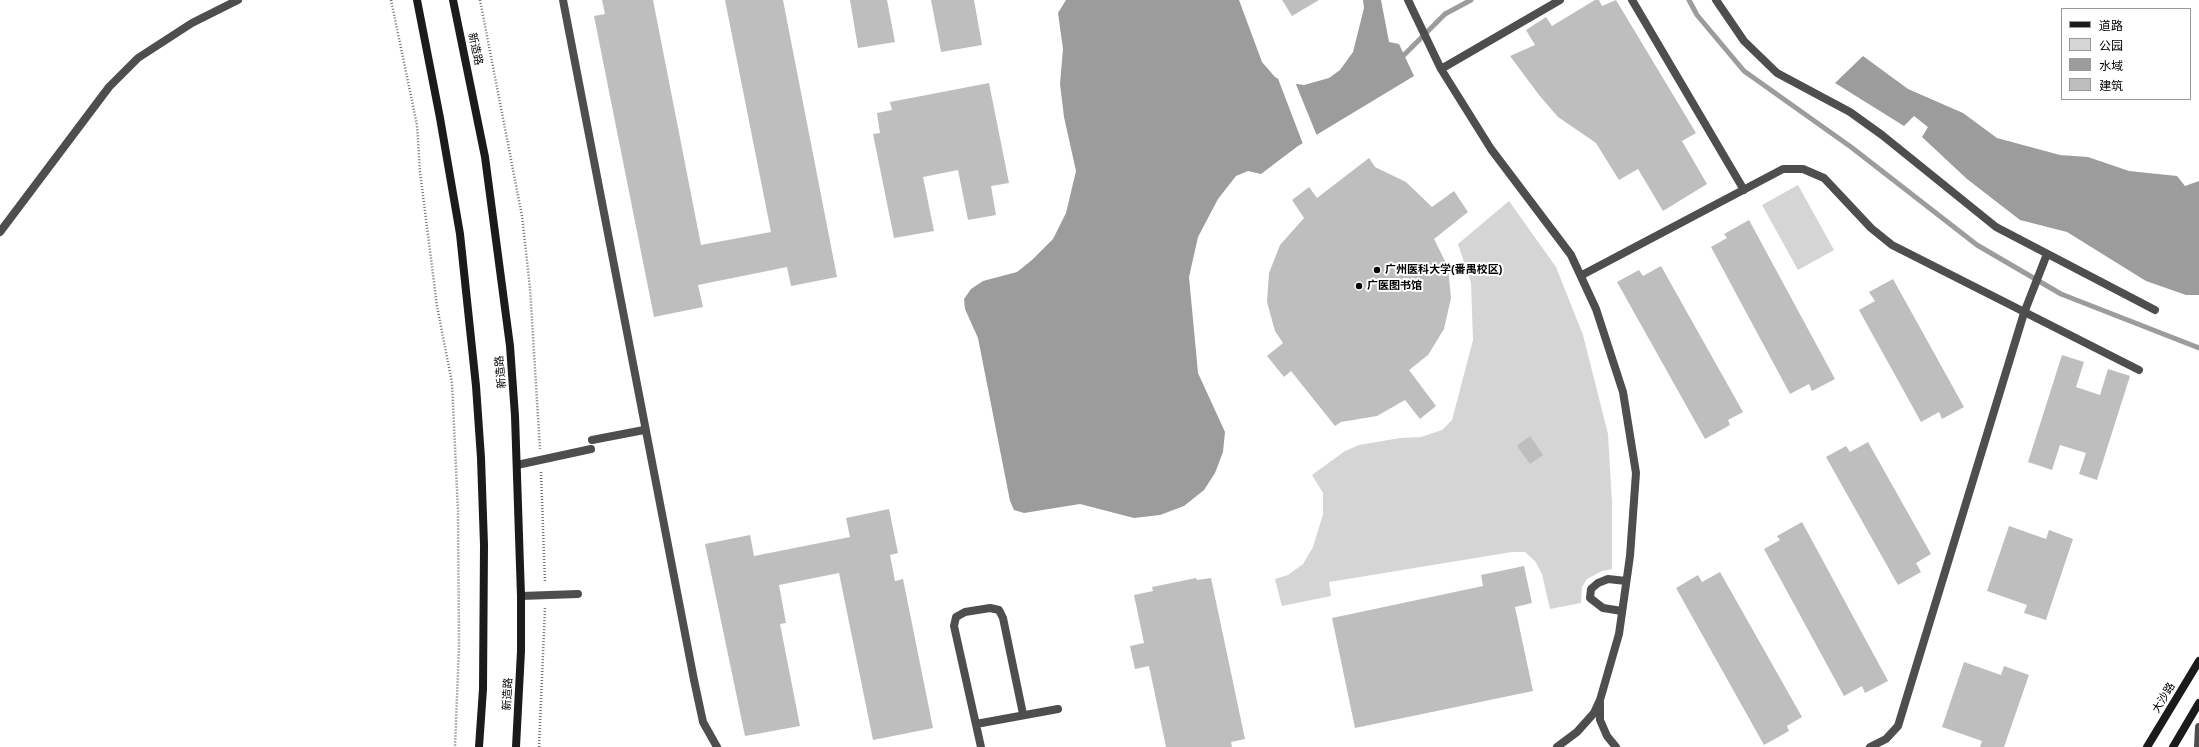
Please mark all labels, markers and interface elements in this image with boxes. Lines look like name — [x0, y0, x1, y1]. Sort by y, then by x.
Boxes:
legend — [2061, 8, 2191, 100]
text: 道路 — [2099, 19, 2123, 33]
street label: 新造路 — [465, 31, 485, 67]
text: 公园 — [2099, 39, 2123, 53]
text: 水域 — [2099, 59, 2123, 73]
text: 建筑 — [2099, 79, 2123, 93]
place label: 广州医科大学(番禺校区) — [1385, 263, 1502, 277]
marker: 广州医科大学(番禺校区) — [1372, 265, 1382, 275]
place label: 广医图书馆 — [1367, 279, 1422, 293]
marker: 广医图书馆 — [1354, 281, 1364, 291]
street label: 新造路 — [493, 355, 509, 389]
street label: 新造路 — [501, 677, 515, 711]
street label: 大沙路 — [2150, 680, 2178, 716]

